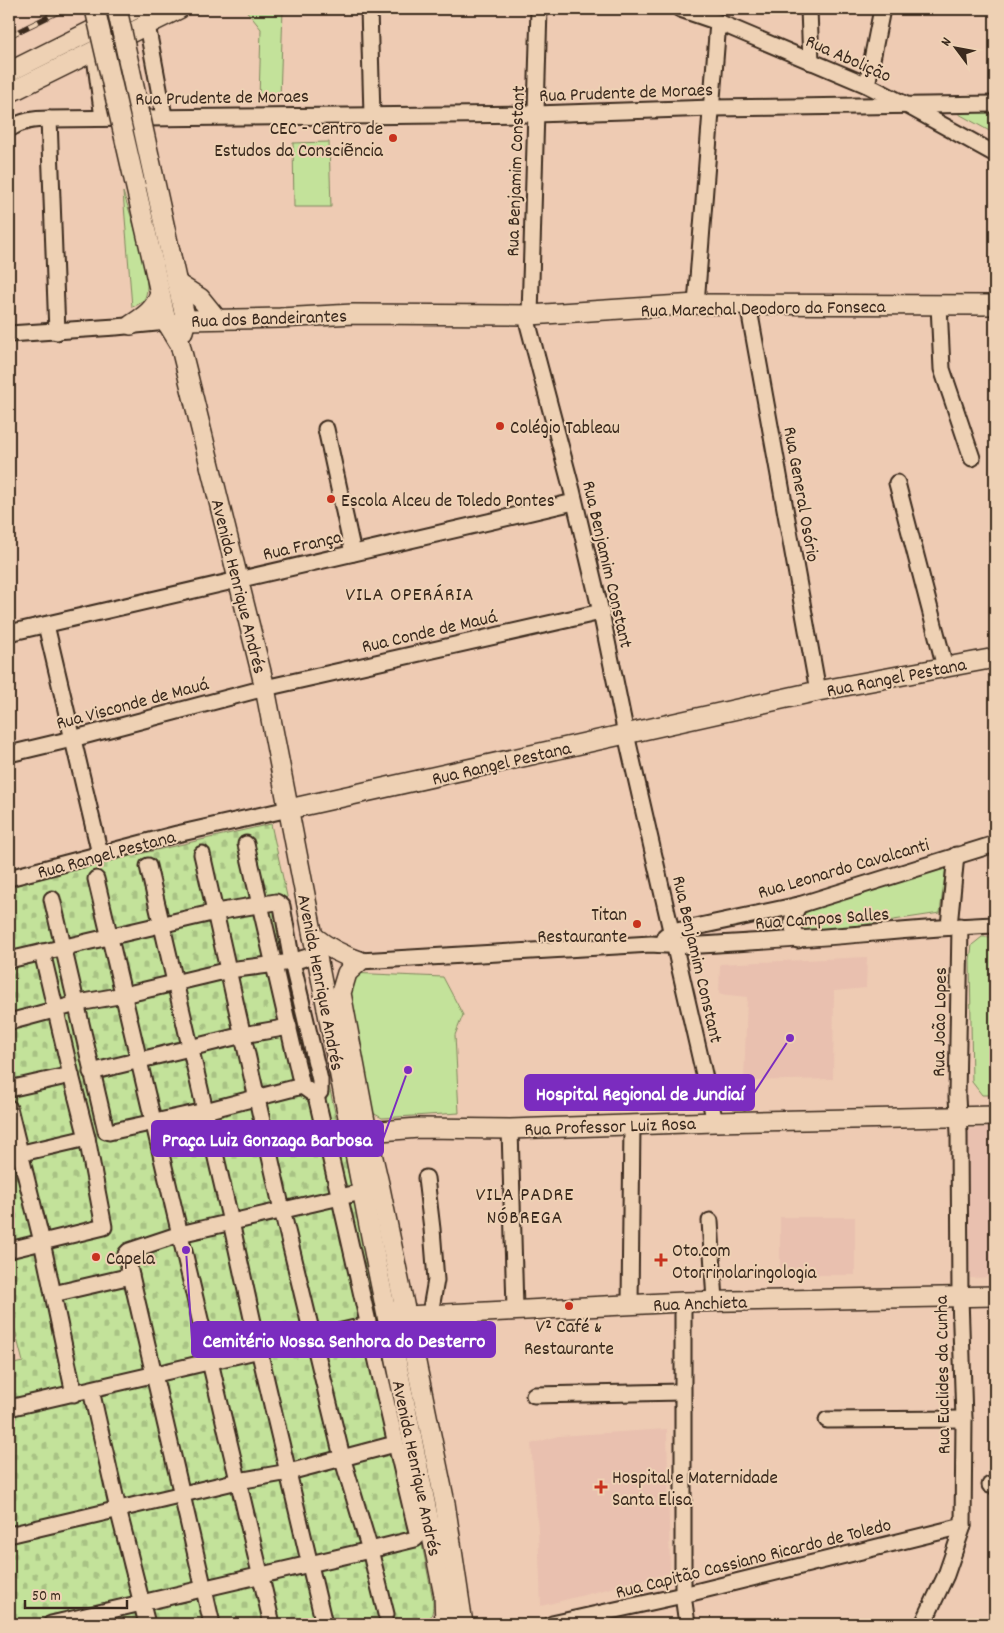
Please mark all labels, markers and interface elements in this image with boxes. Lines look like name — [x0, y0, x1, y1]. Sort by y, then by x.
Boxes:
north arrow — [932, 22, 982, 72]
street label: Rua Abolição — [800, 29, 895, 91]
text: N — [936, 34, 957, 50]
street label: Rua Prudente de Moraes — [539, 78, 713, 111]
street label: Rua Prudente de Moraes — [135, 84, 309, 115]
street label: Rua Benjamim Constant — [501, 85, 534, 257]
place label: CEC - Centro de Estudos da Consciẽncia — [214, 117, 384, 166]
marker: CEC - Centro de Estudos da Consciẽncia — [387, 132, 399, 144]
street label: Rua Marechal Deodoro da Fonseca — [640, 295, 887, 326]
street label: Rua dos Bandeirantes — [191, 304, 348, 337]
place label: Colégio Tableau — [510, 416, 620, 443]
marker: Colégio Tableau — [494, 420, 506, 432]
street label: Rua General Osório — [774, 425, 825, 564]
street label: Rua Benjamim Constant — [573, 478, 638, 651]
place label: Escola Alceu de Toledo Pontes — [341, 489, 555, 516]
marker: Escola Alceu de Toledo Pontes — [325, 493, 337, 505]
street label: Avenida Henrique Andrés — [202, 497, 271, 677]
street label: Rua França — [261, 525, 346, 570]
district label: VILA OPERÁRIA — [345, 582, 475, 610]
street label: Rua Conde de Mauá — [359, 605, 501, 662]
street label: Rua Rangel Pestana — [824, 652, 970, 706]
street label: Rua Visconde de Mauá — [54, 672, 213, 739]
street label: Rua Rangel Pestana — [430, 736, 575, 795]
street label: Rua Rangel Pestana — [35, 825, 180, 888]
street label: Rua Leonardo Cavalcanti — [755, 833, 933, 908]
street label: Rua Benjamim Constant — [663, 873, 728, 1046]
street label: Avenida Henrique Andrés — [288, 892, 349, 1073]
street label: Rua Campos Salles — [754, 902, 890, 939]
place label: Titan Restaurante — [537, 903, 627, 952]
marker: Titan Restaurante — [631, 918, 643, 930]
street label: Rua João Lopes — [927, 967, 956, 1077]
callout: Hospital Regional de Jundiaí — [525, 1075, 754, 1110]
text: Hospital Regional de Jundiaí — [536, 1082, 746, 1110]
street label: Rua Professor Luiz Rosa — [524, 1112, 697, 1145]
callout: Praça Luiz Gonzaga Barbosa — [152, 1121, 383, 1156]
text: Praça Luiz Gonzaga Barbosa — [162, 1128, 373, 1156]
district label: VILA PADRE NÓBREGA — [476, 1182, 574, 1233]
place label: Oto.com Otorrinolaringologia — [672, 1239, 817, 1288]
place label: Capela — [106, 1247, 156, 1274]
marker: Capela — [90, 1251, 102, 1263]
marker: Oto.com Otorrinolaringologia — [654, 1253, 668, 1267]
street label: Rua Anchieta — [653, 1290, 749, 1321]
street label: Rua Euclides da Cunha — [930, 1294, 959, 1455]
marker: V² Café & Restaurante — [563, 1300, 575, 1312]
place label: V² Café & Restaurante — [524, 1315, 614, 1364]
callout: Cemitério Nossa Senhora do Desterro — [192, 1322, 495, 1357]
text: Cemitério Nossa Senhora do Desterro — [203, 1329, 486, 1357]
street label: Avenida Henrique Andrés — [383, 1378, 446, 1559]
place label: Hospital e Maternidade Santa Elisa — [612, 1466, 778, 1515]
marker: Hospital e Maternidade Santa Elisa — [594, 1480, 608, 1494]
street label: Rua Capitão Cassiano Ricardo de Toledo — [613, 1513, 894, 1608]
scale bar — [25, 1578, 128, 1610]
text: 50 m — [32, 1586, 61, 1608]

